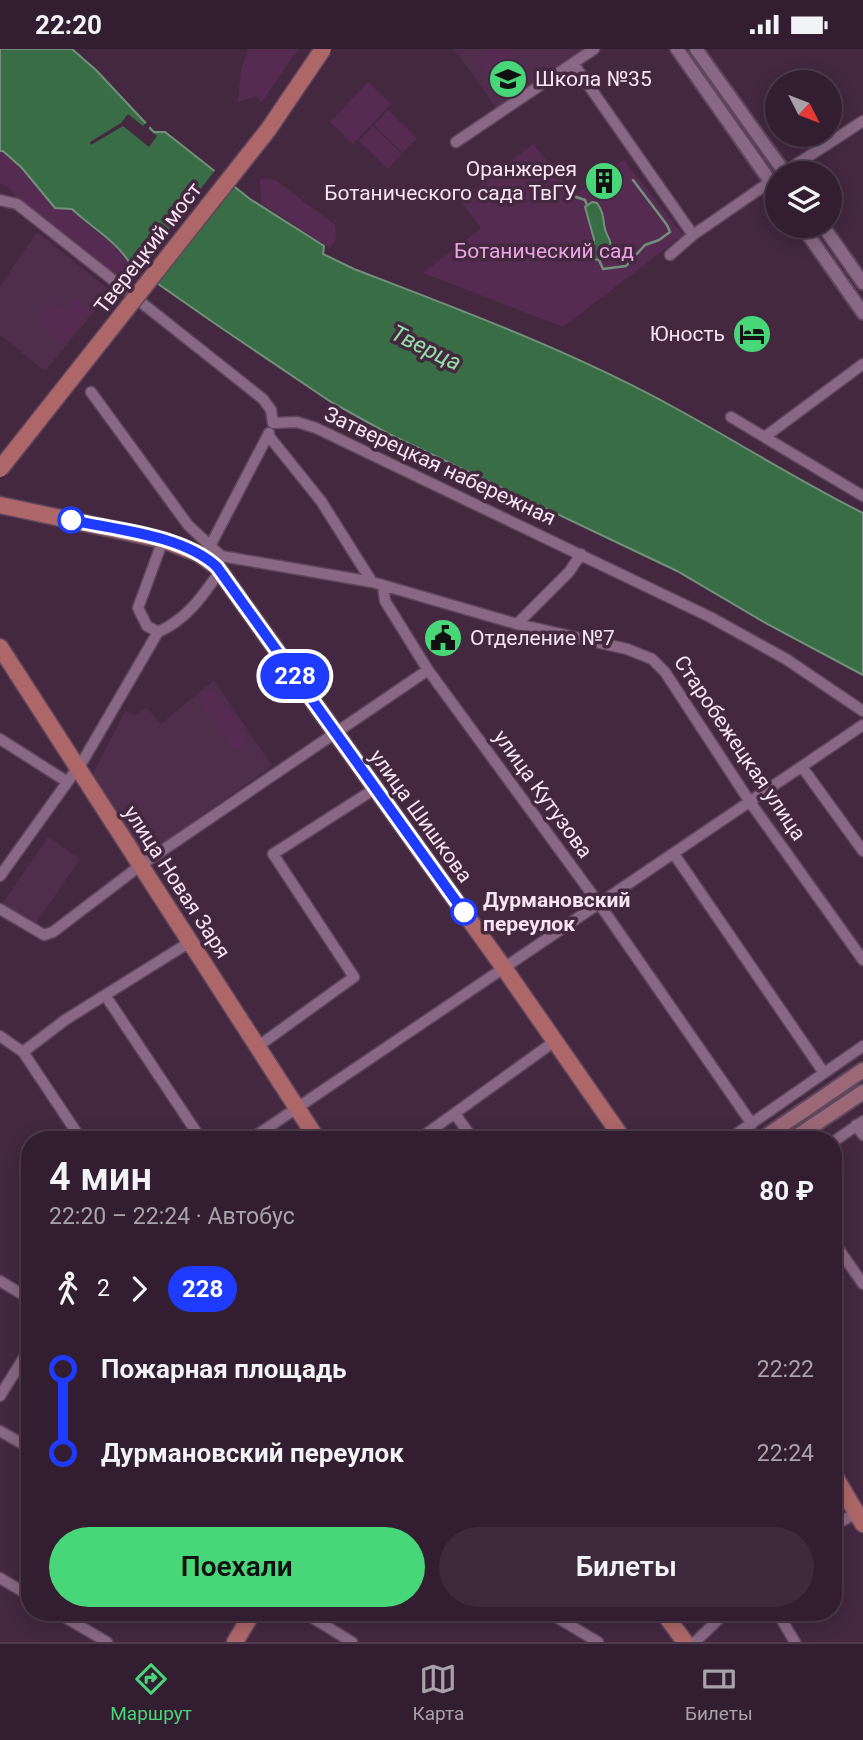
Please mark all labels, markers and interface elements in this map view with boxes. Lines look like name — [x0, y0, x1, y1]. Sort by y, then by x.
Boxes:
text: 22:20 — [35, 10, 102, 40]
school or university icon: Школа №35 — [487, 58, 529, 100]
place label: Школа №35 — [535, 67, 652, 91]
north arrow — [765, 70, 842, 147]
map controls — [765, 70, 842, 238]
place label: Оранжерея Ботанического сада ТвГУ — [324, 157, 577, 205]
building icon: Оранжерея Ботанического сада ТвГУ — [583, 160, 625, 202]
button: layers — [765, 161, 842, 238]
street label: Тверецкий мост — [89, 178, 207, 318]
park label: Ботанический сад — [454, 239, 634, 263]
hotel icon: Юность — [731, 313, 773, 355]
water label: Тверца — [387, 319, 465, 377]
place label: Юность — [650, 322, 725, 346]
street label: Затверецкая набережная — [321, 402, 559, 530]
unlabelled marker — [58, 507, 84, 533]
public building icon: Отделение №7 — [422, 617, 464, 659]
place label: Отделение №7 — [470, 626, 615, 650]
street label: Старобежецкая улица — [669, 651, 811, 845]
line badge: 228 — [255, 653, 335, 699]
text: 228 — [274, 662, 316, 690]
street label: улица Кутузова — [489, 725, 597, 863]
street label: улица Шишкова — [365, 745, 477, 887]
street label: улица Новая Заря — [119, 801, 235, 963]
place label: Дурмановский переулок — [483, 888, 630, 936]
marker: Дурмановский переулок — [451, 899, 477, 925]
text: 4 мин — [49, 1155, 152, 1199]
text: 80 ₽ — [759, 1176, 814, 1206]
text: 22:20 – 22:24 · Автобус — [49, 1203, 295, 1230]
icon: walk — [49, 1270, 87, 1308]
icon: forward — [120, 1270, 158, 1308]
text: 2 — [97, 1275, 110, 1302]
text: 228 — [182, 1275, 223, 1303]
text: Пожарная площадь — [101, 1354, 347, 1384]
text: 22:22 — [757, 1356, 814, 1383]
text: Дурмановский переулок — [101, 1438, 404, 1468]
text: 22:24 — [757, 1440, 814, 1467]
button: Поехали — [49, 1527, 425, 1607]
button: Билеты — [439, 1527, 814, 1607]
tab: Маршрут — [110, 1660, 192, 1725]
tab: Карта — [413, 1660, 464, 1725]
tab: Билеты — [685, 1660, 753, 1725]

